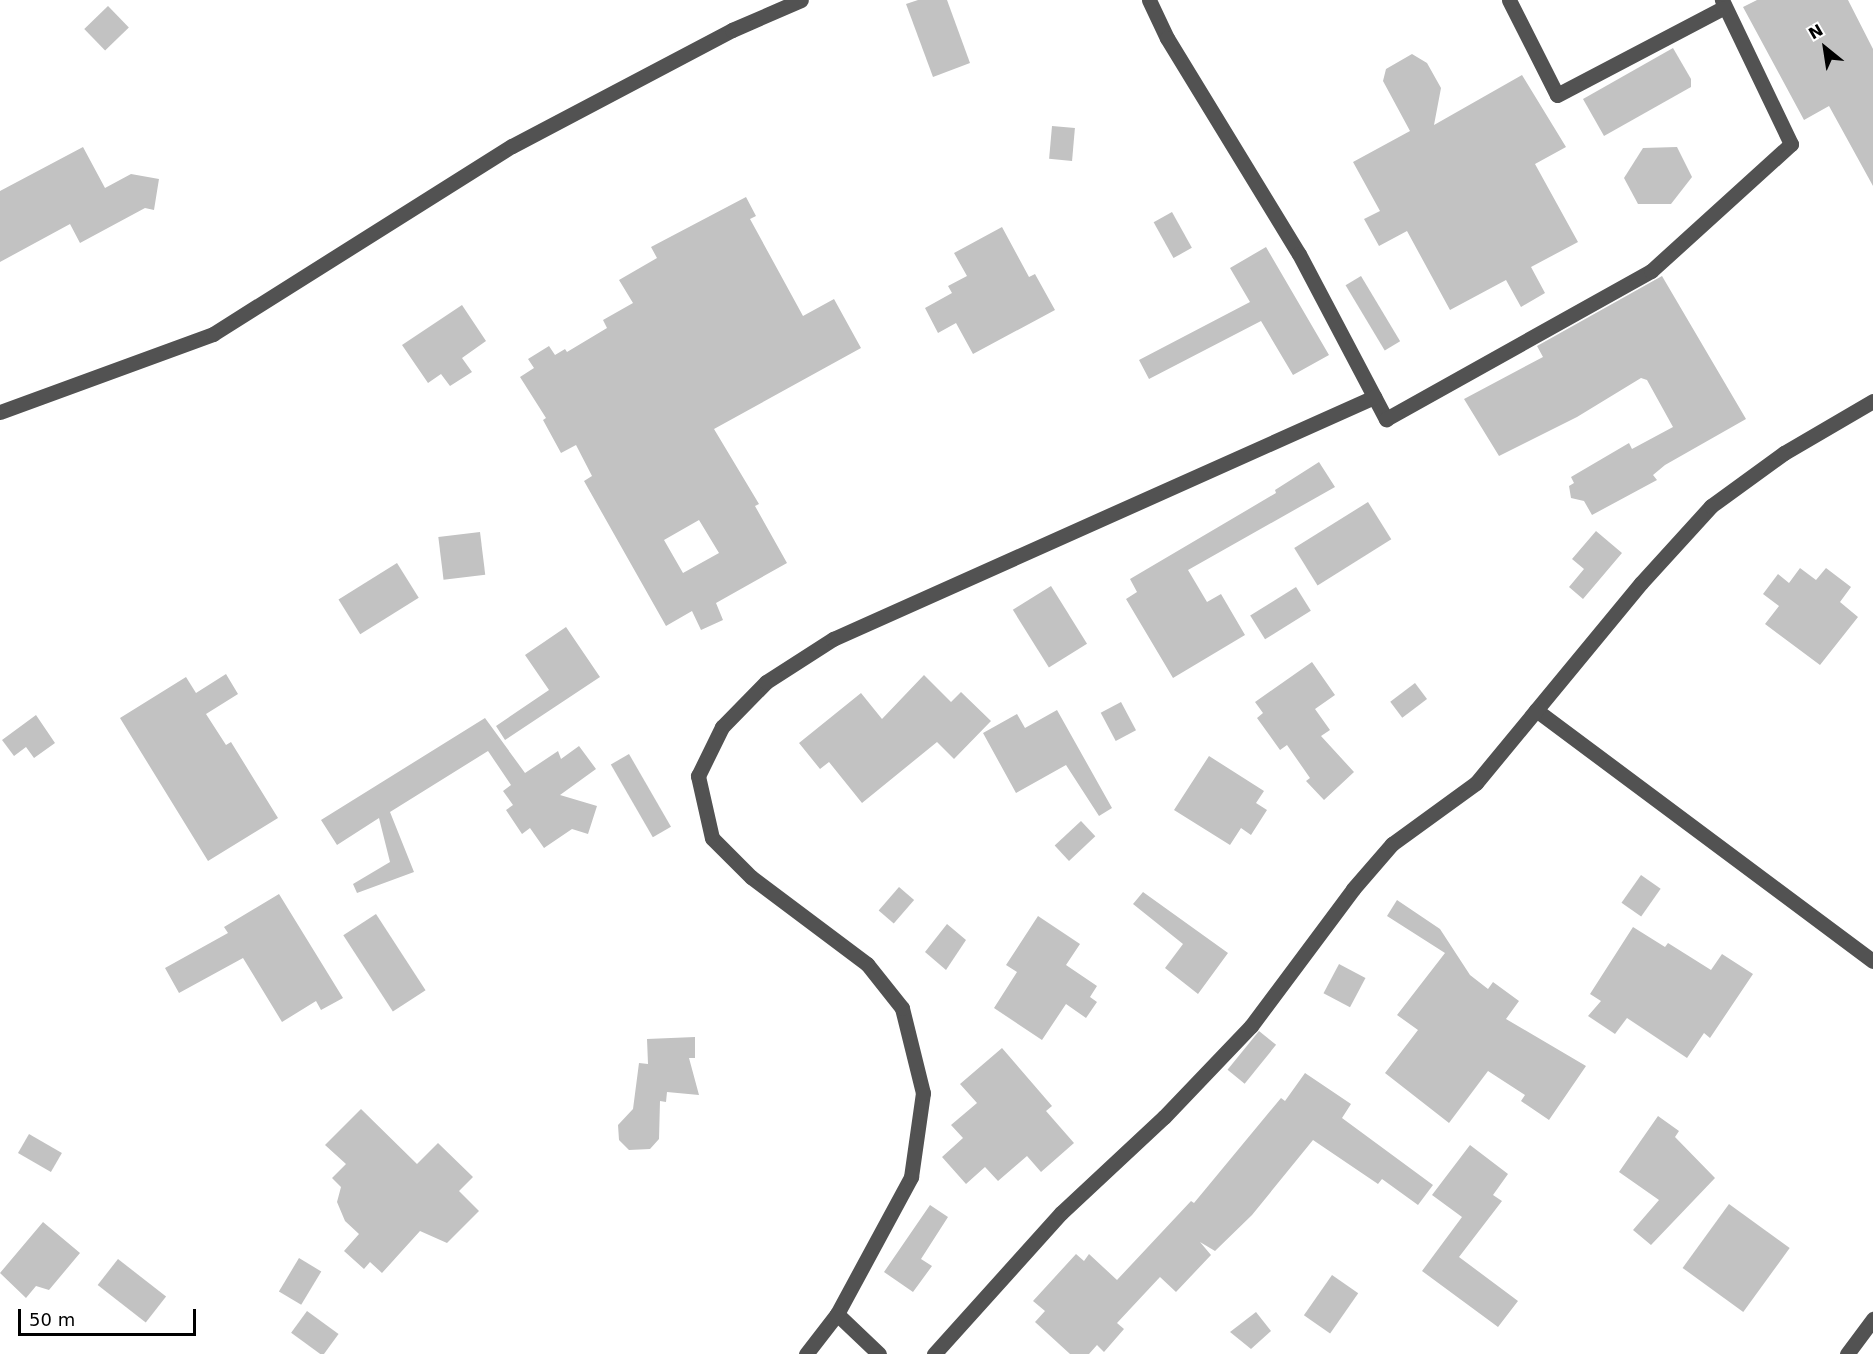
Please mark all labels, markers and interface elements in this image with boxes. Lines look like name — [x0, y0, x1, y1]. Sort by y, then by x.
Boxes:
north arrow — [1795, 18, 1855, 78]
text: N — [1805, 20, 1826, 44]
scale bar — [21, 1297, 200, 1335]
text: 50 m — [29, 1309, 75, 1330]

